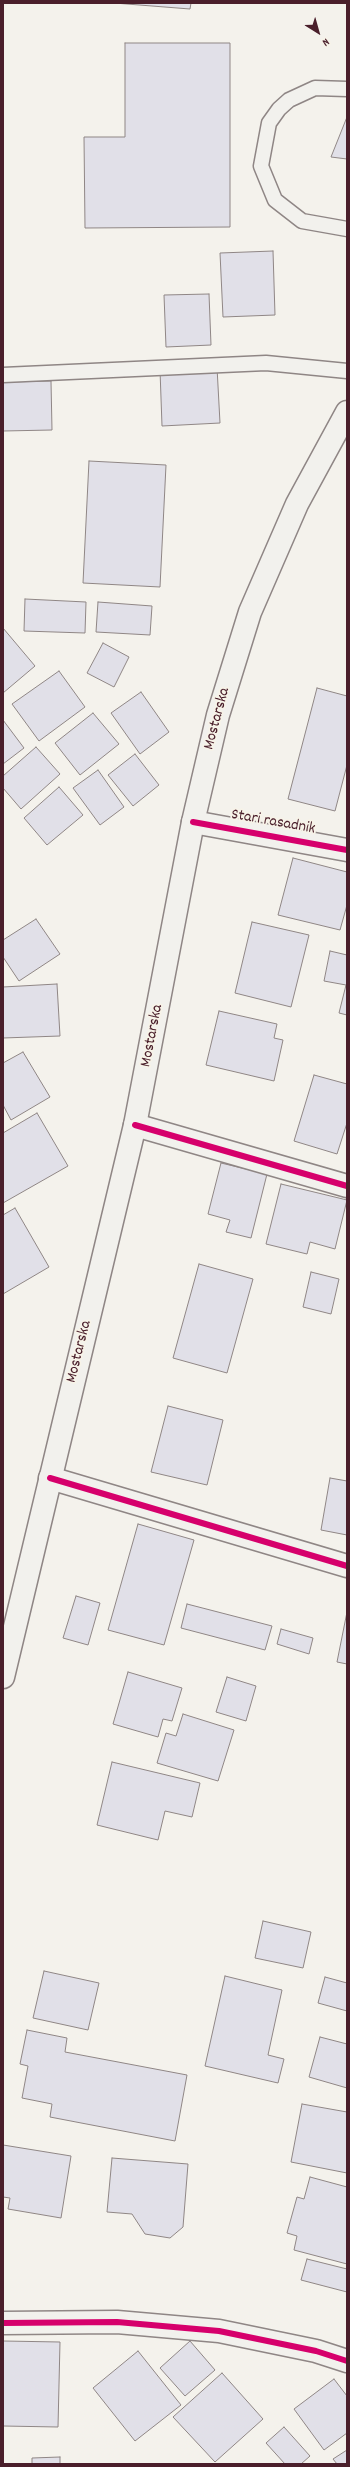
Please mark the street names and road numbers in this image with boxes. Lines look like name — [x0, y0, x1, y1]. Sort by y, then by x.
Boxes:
street label: Mostarska — [201, 686, 235, 752]
street label: Stari rasadnik — [229, 806, 317, 840]
street label: Mostarska — [138, 1003, 168, 1069]
street label: Mostarska — [63, 1319, 97, 1385]

